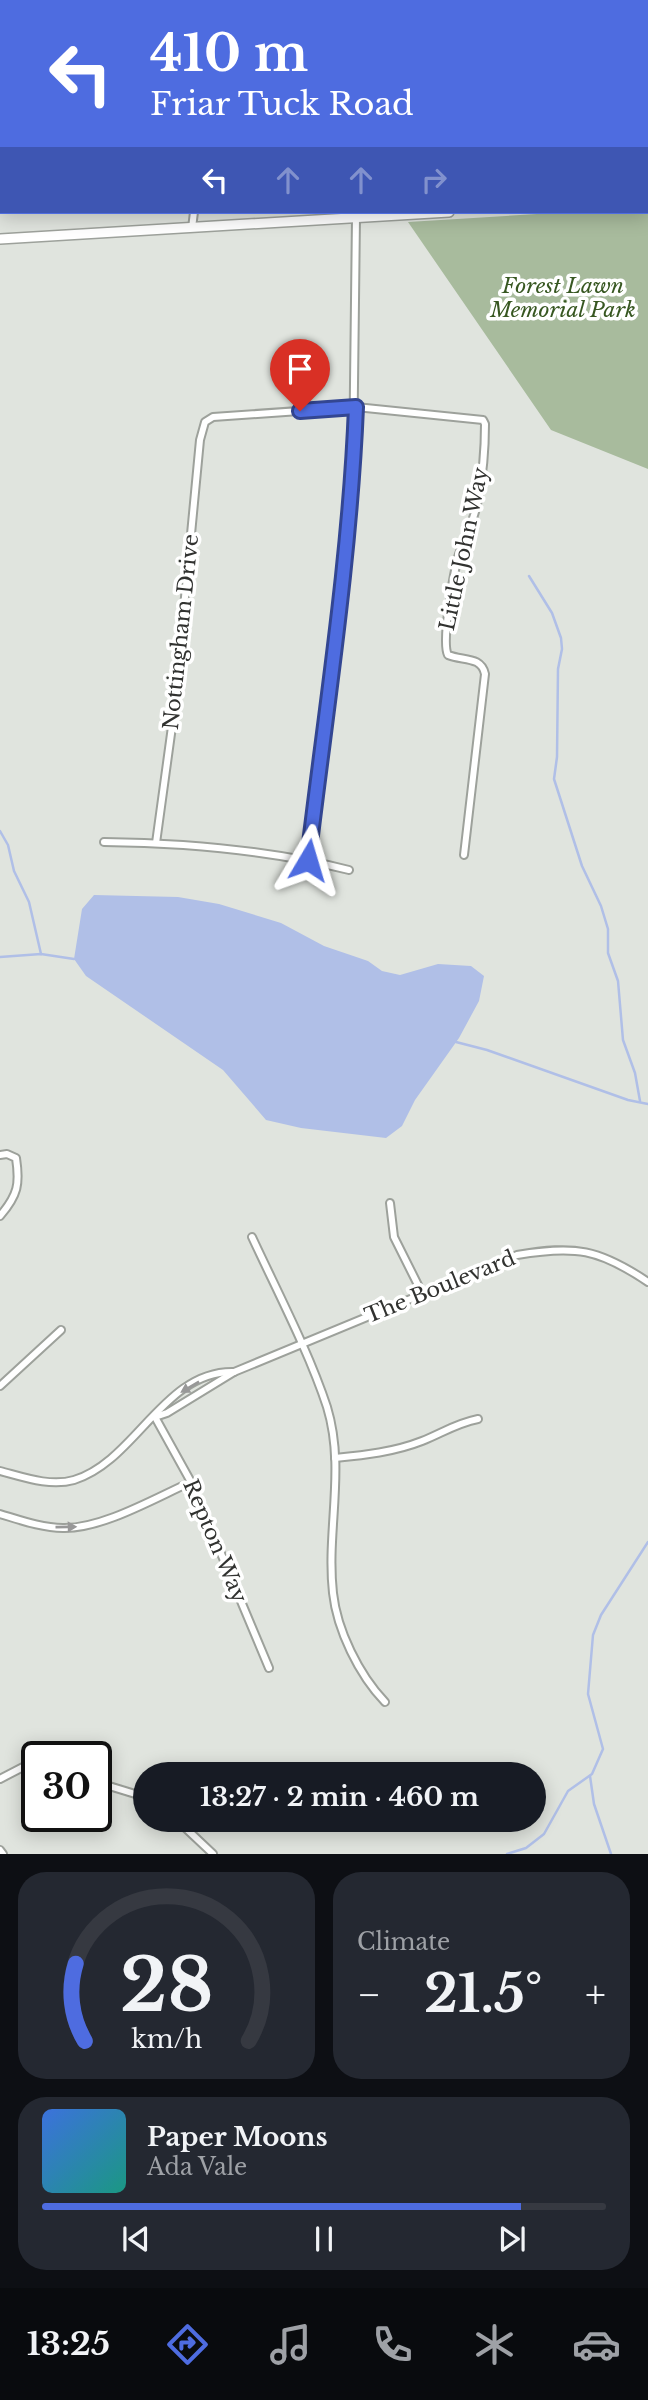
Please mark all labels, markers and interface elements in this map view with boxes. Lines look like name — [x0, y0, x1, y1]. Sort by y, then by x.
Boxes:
text: 410 m — [150, 23, 308, 84]
icon: left — [35, 28, 126, 119]
text: Friar Tuck Road — [150, 84, 414, 124]
icon: left — [196, 161, 234, 199]
icon: ahead — [269, 161, 307, 199]
icon: ahead — [342, 161, 380, 199]
icon: right — [415, 161, 453, 199]
park label: Forest Lawn Memorial Park — [489, 273, 636, 323]
pin — [270, 339, 330, 411]
icon: arrive — [281, 350, 319, 388]
street label: Little John Way — [434, 464, 494, 633]
street label: Nottingham Drive — [158, 533, 204, 731]
position arrow — [271, 823, 345, 897]
street label: The Boulevard — [361, 1245, 519, 1329]
one-way arrow — [180, 1381, 200, 1393]
street label: Repton Way — [177, 1475, 253, 1607]
one-way arrow — [55, 1522, 77, 1533]
speed limit sign: 30 — [21, 1741, 112, 1832]
text: 13:27 · 2 min · 460 m — [200, 1781, 479, 1813]
text: Climate — [357, 1928, 450, 1956]
text: 28 — [120, 1941, 213, 2032]
text: 21.5° — [424, 1962, 542, 2026]
text: − — [357, 1971, 381, 2018]
text: + — [585, 1971, 606, 2018]
text: km/h — [131, 2024, 202, 2055]
text: Paper Moons — [147, 2121, 328, 2153]
text: Ada Vale — [147, 2153, 247, 2181]
icon: previous — [117, 2220, 155, 2258]
icon: pause — [305, 2220, 343, 2258]
icon: next — [493, 2220, 531, 2258]
icon: directions — [163, 2320, 212, 2369]
icon: music — [266, 2320, 315, 2369]
icon: phone — [368, 2320, 417, 2369]
icon: climate — [470, 2320, 519, 2369]
icon: car — [572, 2320, 621, 2369]
text: 13:25 — [27, 2324, 110, 2364]

